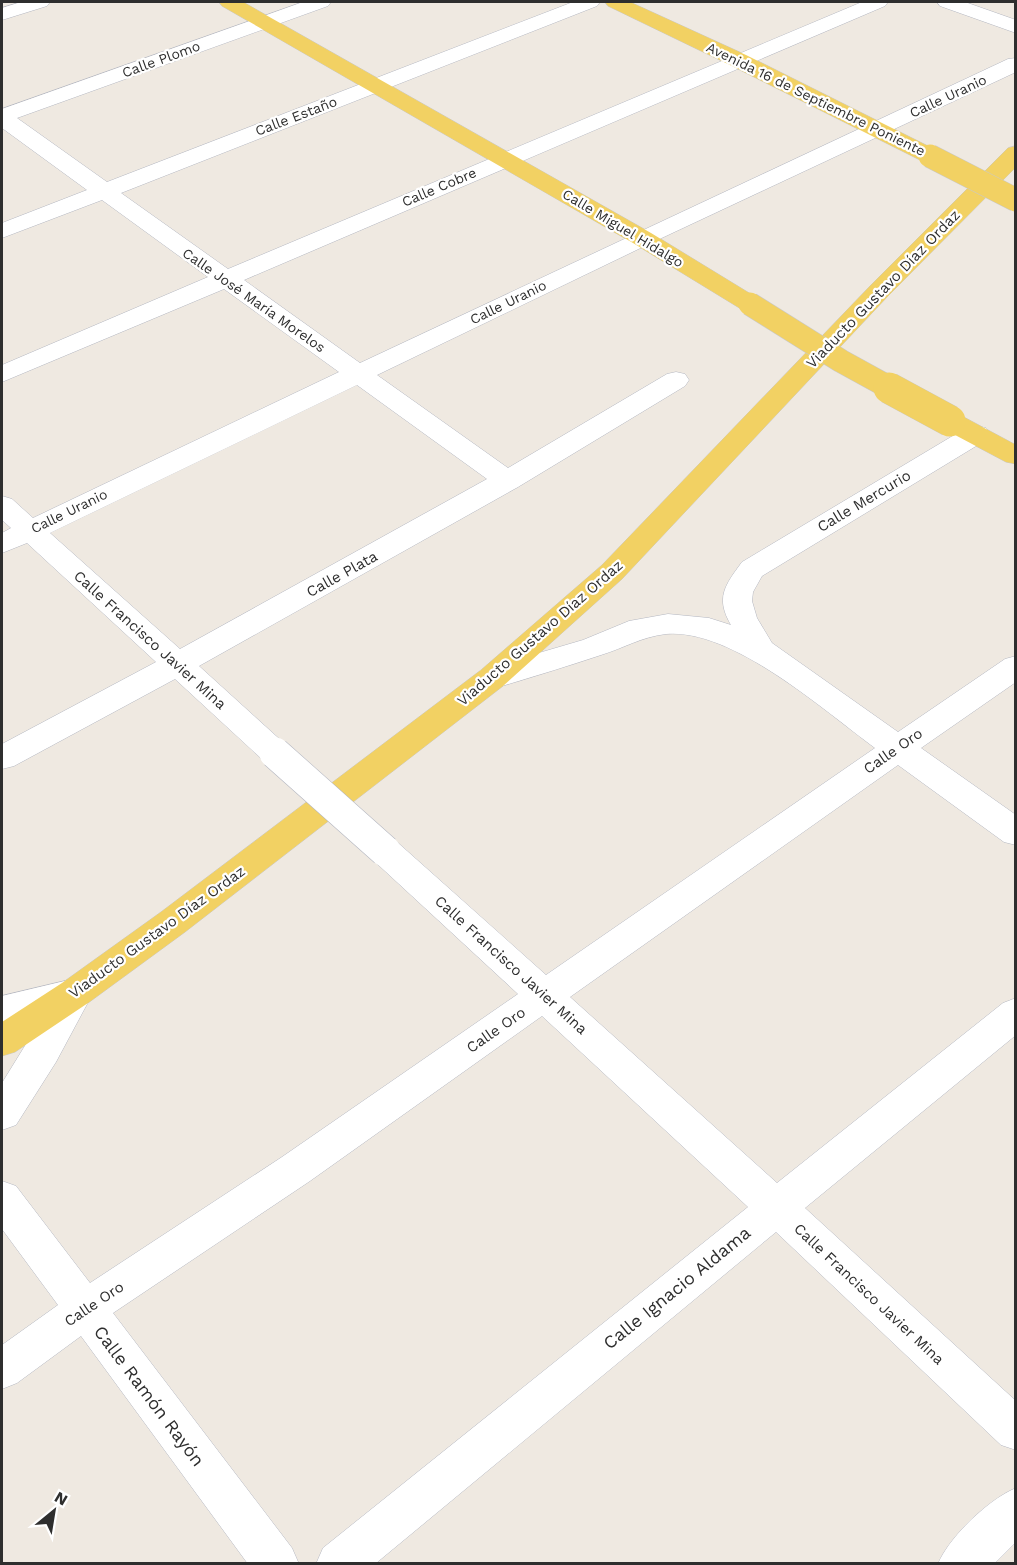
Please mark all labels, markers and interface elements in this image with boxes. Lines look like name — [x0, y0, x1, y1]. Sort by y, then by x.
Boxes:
street label: Calle Plomo — [120, 37, 202, 81]
street label: Avenida 16 de Septiembre Poniente — [704, 39, 928, 159]
street label: Calle Uranio — [907, 71, 989, 121]
street label: Calle Estaño — [253, 93, 339, 139]
street label: Calle Cobre — [399, 164, 479, 210]
street label: Calle Miguel Hidalgo — [560, 186, 686, 270]
street label: Viaducto Gustavo Díaz Ordaz — [802, 206, 964, 372]
street label: Calle José María Morelos — [180, 245, 328, 355]
street label: Calle Uranio — [467, 277, 549, 327]
street label: Calle Mercurio — [814, 466, 914, 536]
street label: Calle Uranio — [28, 486, 110, 536]
street label: Calle Plata — [303, 547, 381, 601]
street label: Viaducto Gustavo Díaz Ordaz — [454, 556, 626, 710]
street label: Calle Francisco Javier Mina — [70, 567, 230, 714]
street label: Calle Oro — [860, 724, 926, 778]
street label: Viaducto Gustavo Díaz Ordaz — [65, 862, 249, 1002]
street label: Calle Francisco Javier Mina — [431, 892, 591, 1039]
street label: Calle Oro — [463, 1003, 529, 1057]
street label: Calle Francisco Javier Mina — [790, 1220, 948, 1369]
street label: Calle Ignacio Aldama — [599, 1222, 755, 1353]
street label: Calle Oro — [61, 1278, 127, 1330]
street label: Calle Ramón Rayón — [90, 1321, 209, 1470]
north arrow — [24, 1481, 84, 1541]
text: N — [51, 1487, 71, 1510]

